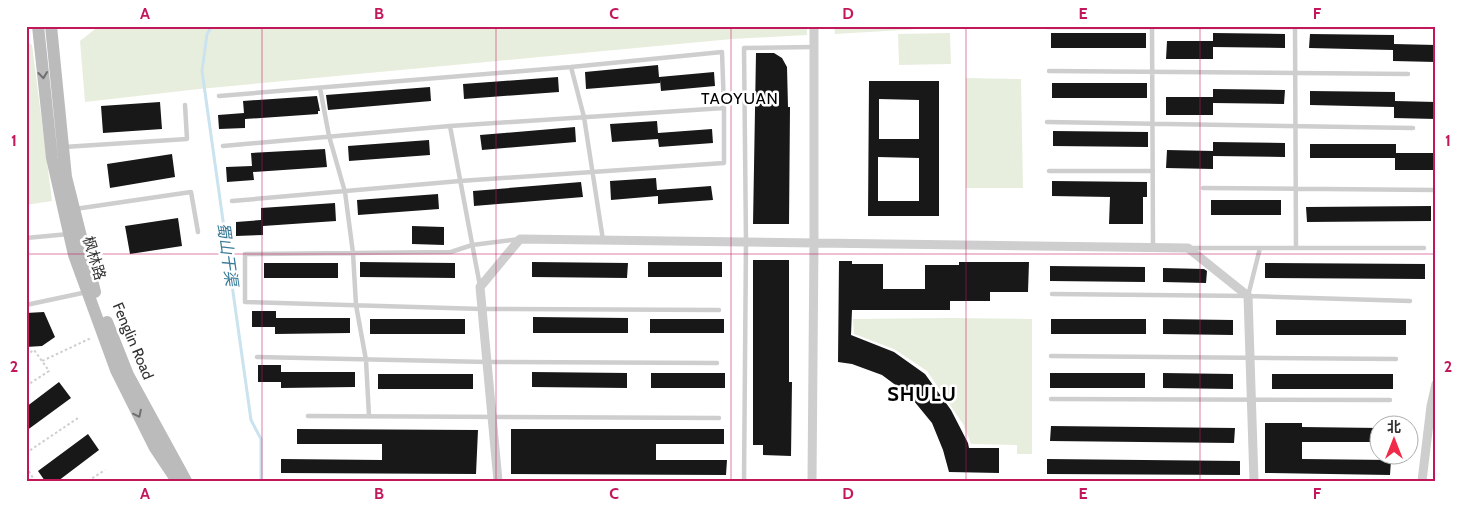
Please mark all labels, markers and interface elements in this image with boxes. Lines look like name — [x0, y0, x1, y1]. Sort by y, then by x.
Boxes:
text: A — [140, 4, 150, 23]
text: B — [374, 4, 384, 23]
text: C — [609, 4, 619, 23]
text: D — [842, 4, 854, 23]
text: E — [1078, 4, 1088, 23]
text: F — [1313, 4, 1322, 23]
one-way arrow — [37, 71, 48, 79]
district label: TAOYUAN — [701, 89, 779, 108]
text: 1 — [11, 131, 17, 150]
text: 1 — [1445, 131, 1451, 150]
water label: 蜀山干渠 — [214, 221, 242, 289]
street label: 枫林路 — [79, 234, 109, 282]
street label: Fenglin Road — [109, 300, 157, 382]
text: 2 — [10, 357, 18, 376]
text: 2 — [1444, 357, 1452, 376]
district label: SHULU — [887, 382, 957, 406]
one-way arrow — [132, 409, 142, 418]
north arrow — [1370, 414, 1420, 464]
text: 北 — [1387, 418, 1401, 436]
text: A — [140, 484, 150, 503]
text: B — [374, 484, 384, 503]
text: C — [609, 484, 619, 503]
text: D — [842, 484, 854, 503]
text: E — [1078, 484, 1088, 503]
text: F — [1313, 484, 1322, 503]

